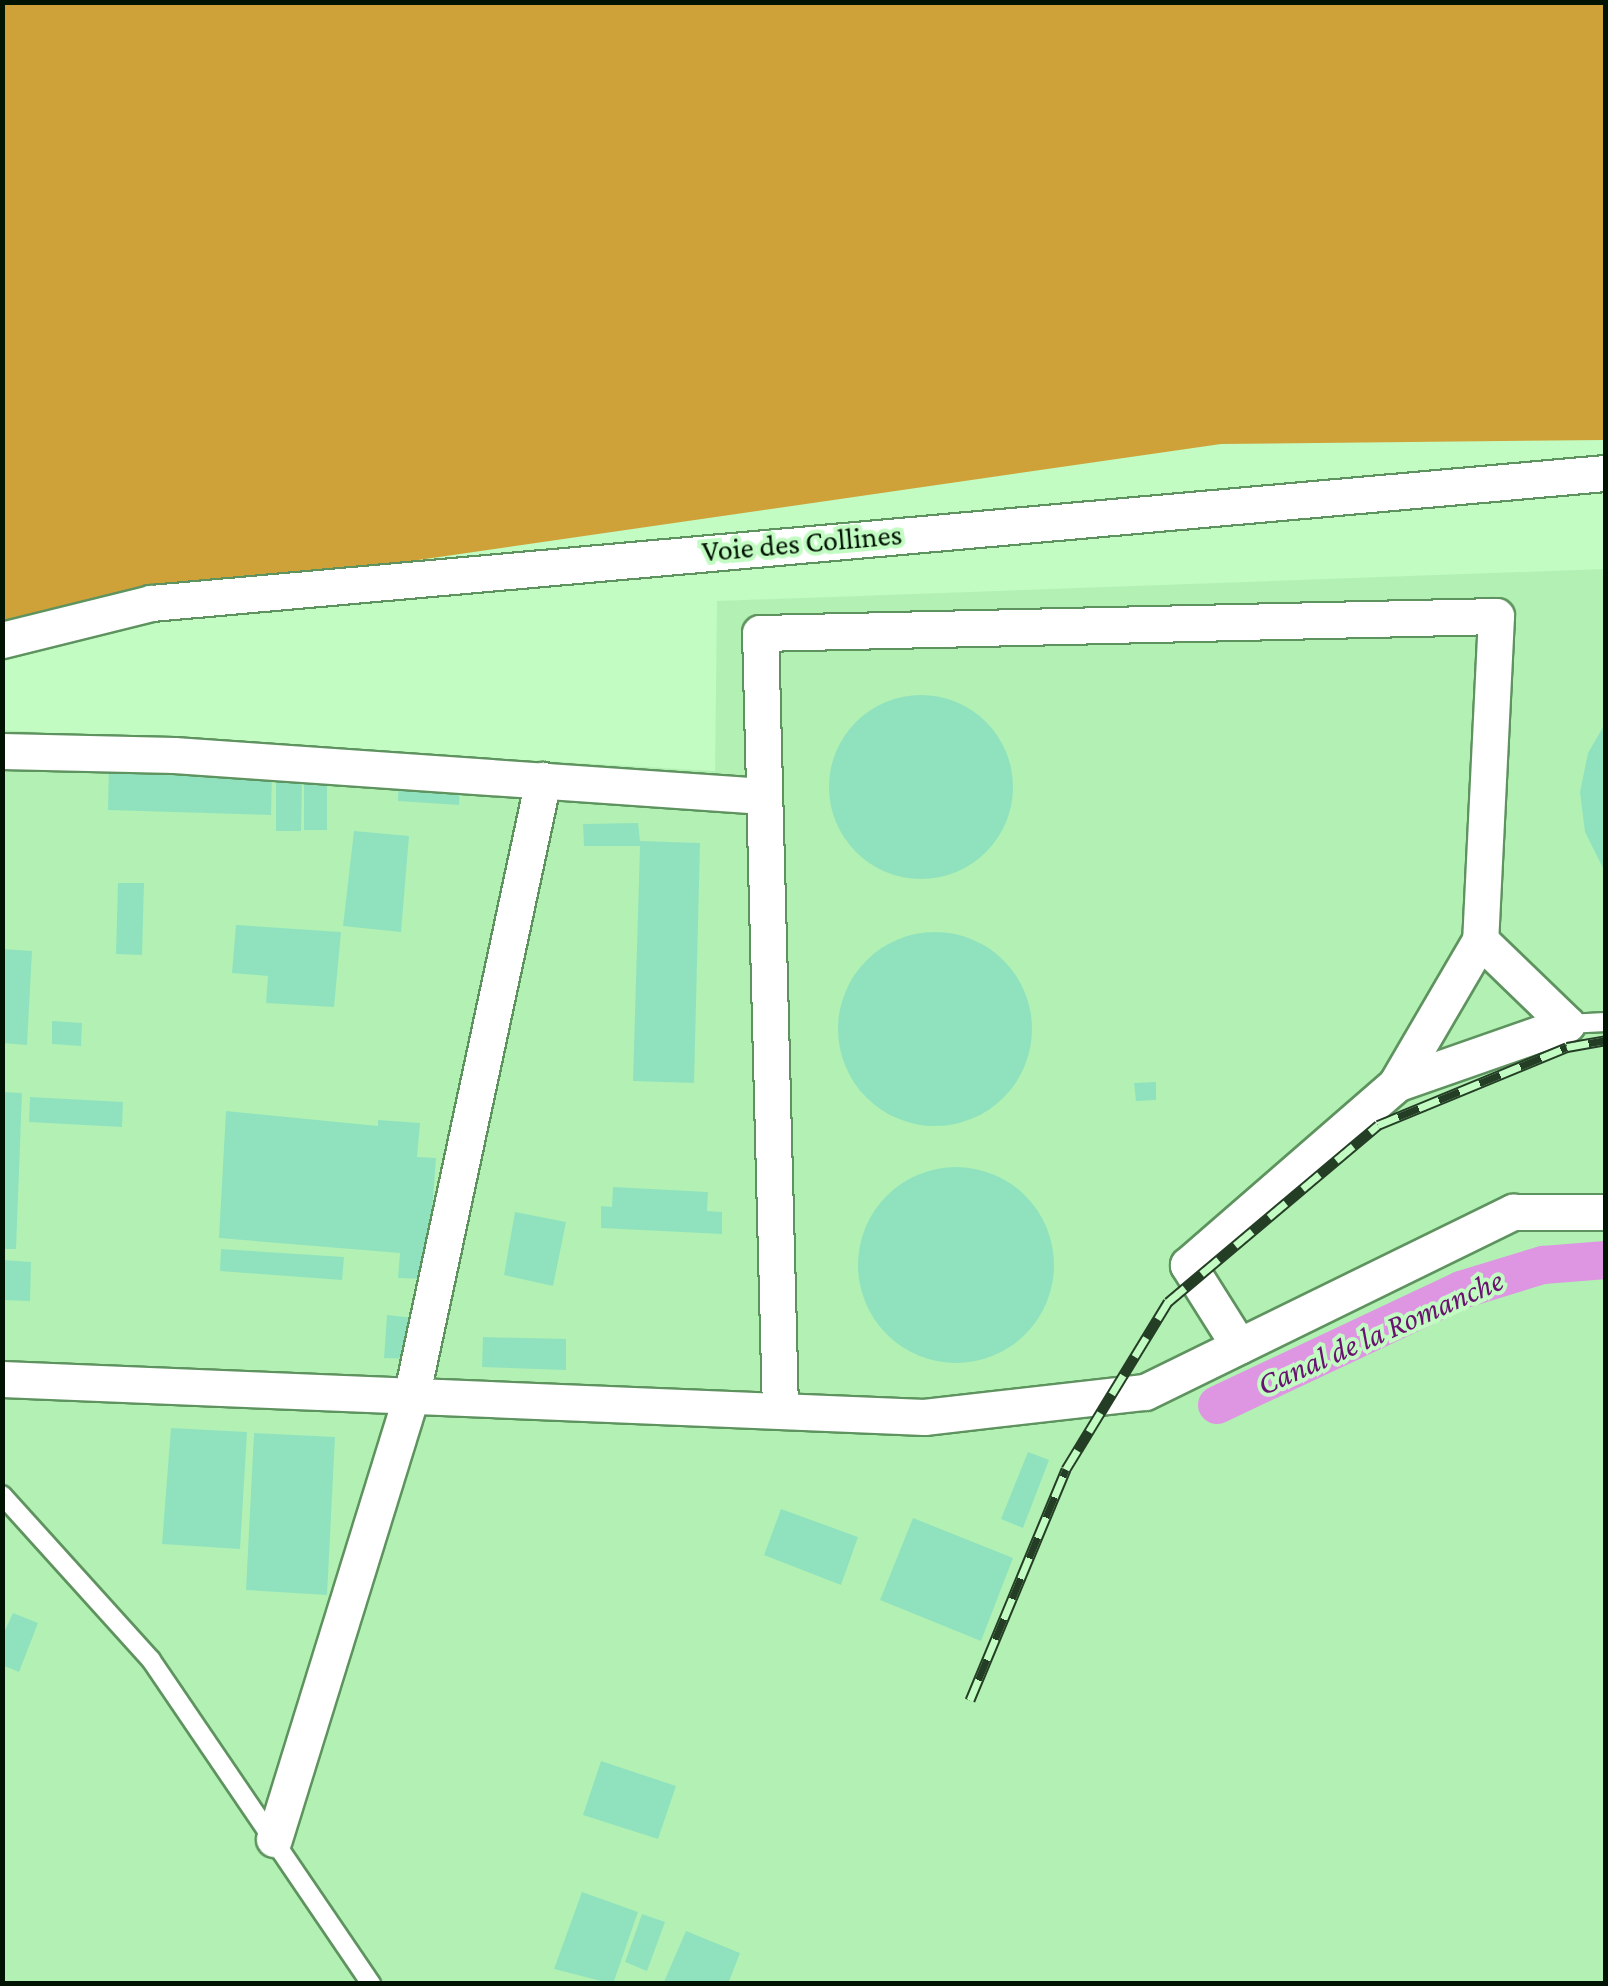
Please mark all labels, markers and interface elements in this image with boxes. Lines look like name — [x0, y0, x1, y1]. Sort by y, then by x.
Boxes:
street label: Voie des Collines — [700, 516, 904, 570]
water label: Canal de la Romanche — [1251, 1261, 1509, 1403]

